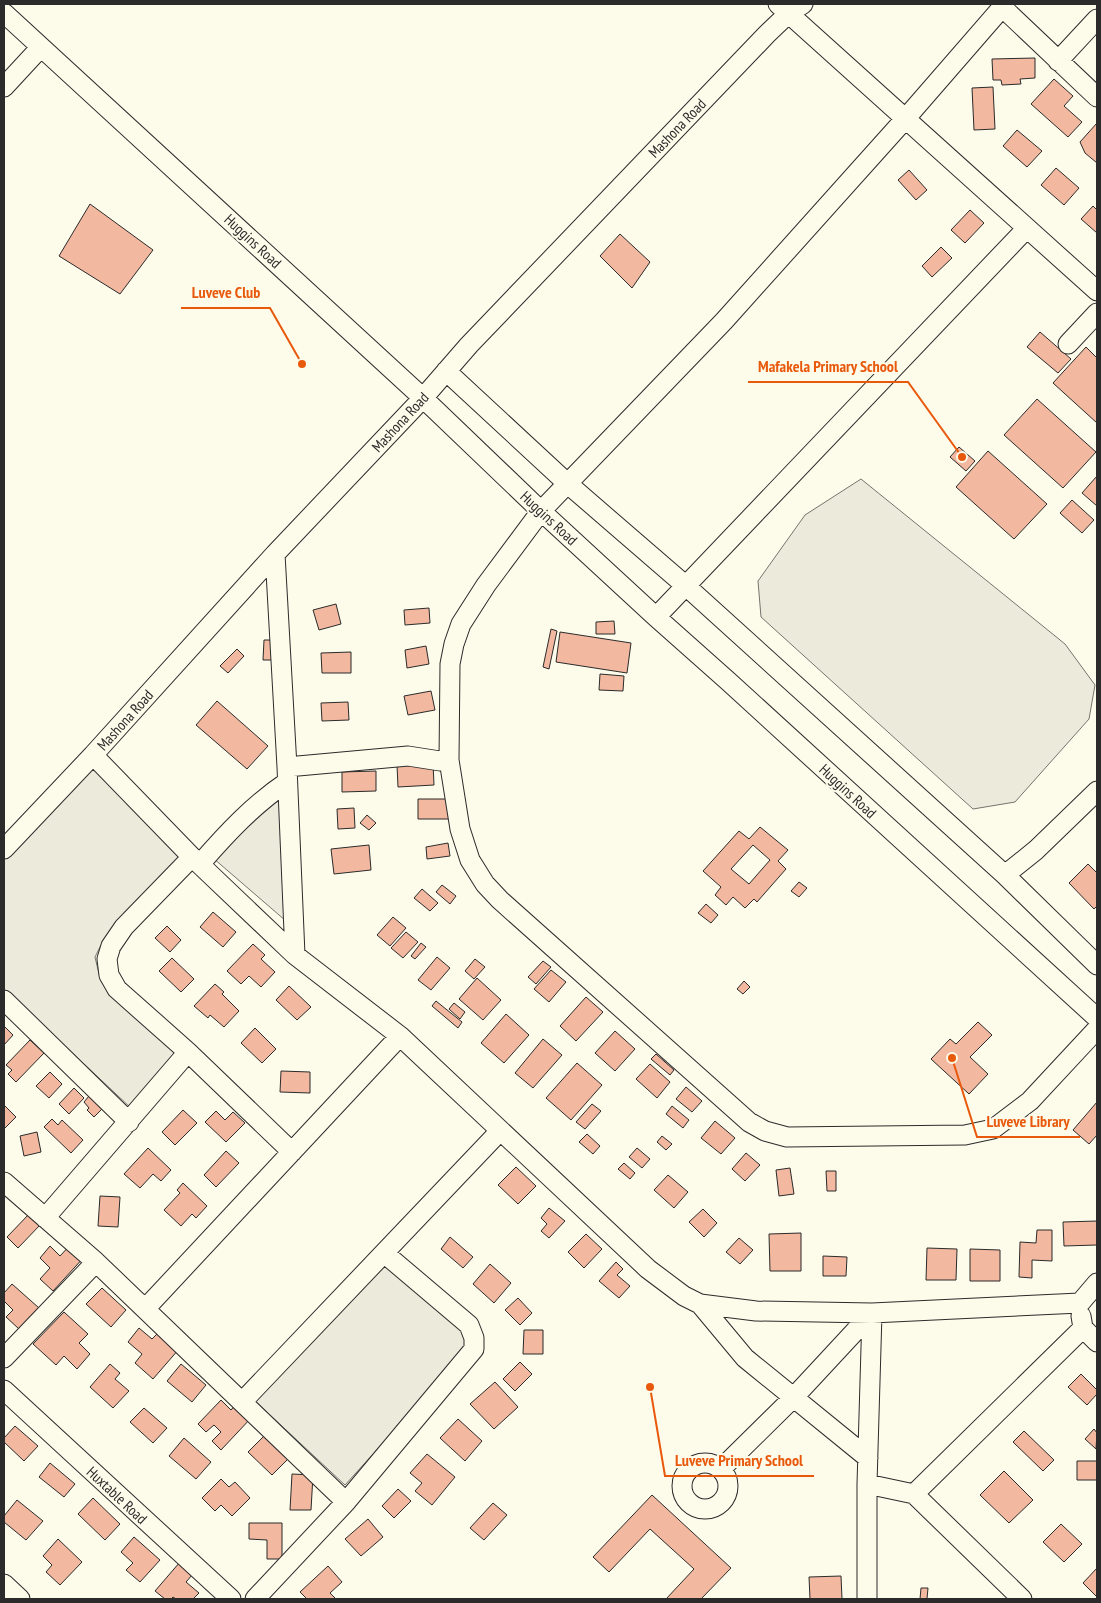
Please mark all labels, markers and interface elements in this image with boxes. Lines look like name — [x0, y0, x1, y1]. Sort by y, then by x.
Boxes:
street label: Mashona Road — [644, 94, 710, 162]
street label: Huggins Road — [220, 210, 286, 272]
callout: Luveve Club — [181, 277, 270, 308]
text: Luveve Club — [192, 282, 260, 302]
callout: Mafakela Primary School — [748, 351, 908, 382]
text: Mafakela Primary School — [758, 356, 898, 376]
street label: Mashona Road — [367, 388, 433, 456]
street label: Huggins Road — [516, 487, 582, 549]
street label: Mashona Road — [93, 686, 157, 754]
street label: Huggins Road — [815, 760, 881, 822]
callout: Luveve Library — [977, 1106, 1080, 1137]
text: Luveve Library — [986, 1111, 1070, 1131]
callout: Luveve Primary School — [665, 1445, 814, 1476]
text: Luveve Primary School — [675, 1450, 803, 1470]
street label: Huxtable Road — [83, 1462, 151, 1528]

